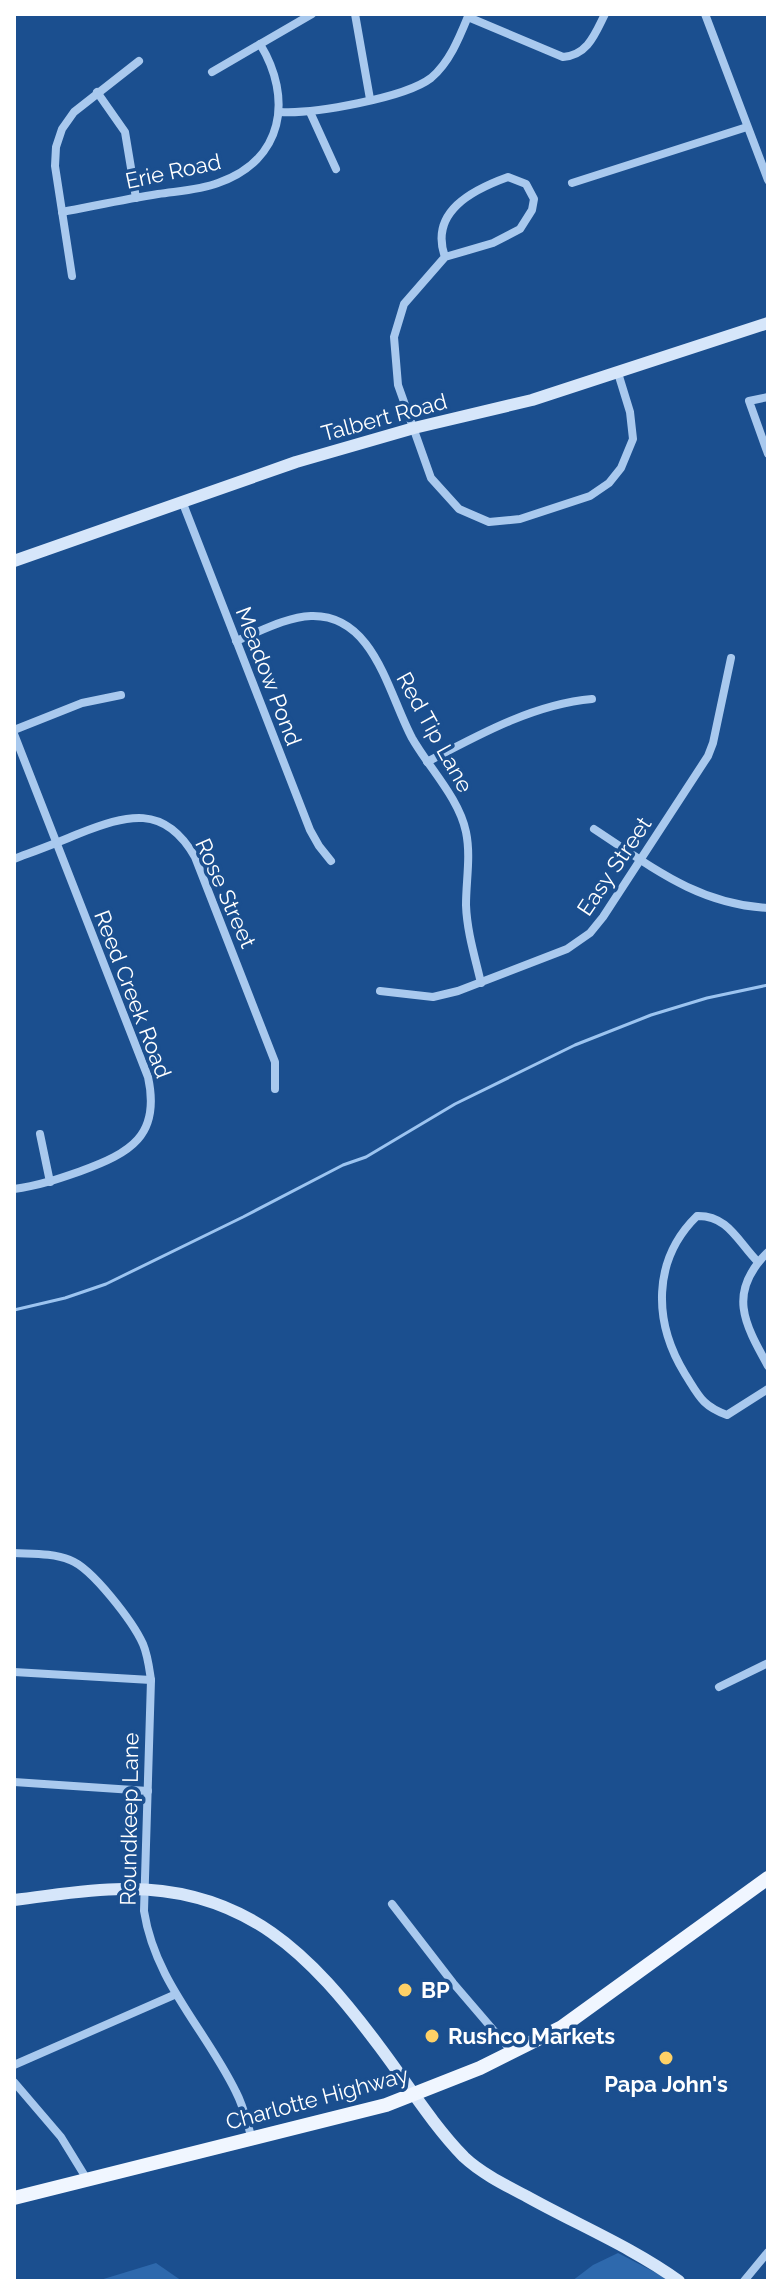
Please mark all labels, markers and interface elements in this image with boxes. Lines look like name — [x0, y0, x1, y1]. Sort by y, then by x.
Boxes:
street label: Erie Road — [123, 148, 223, 194]
street label: Talbert Road — [318, 388, 450, 446]
street label: Meadow Pond — [231, 603, 307, 749]
street label: Red Tip Lane — [391, 667, 479, 797]
street label: Easy Street — [571, 811, 657, 920]
street label: Rose Street — [190, 834, 262, 952]
street label: Reed Creek Road — [89, 907, 177, 1081]
street label: Roundkeep Lane — [114, 1732, 144, 1906]
place label: BP — [421, 1977, 450, 2003]
marker: BP — [396, 1981, 414, 1999]
place label: Rushco Markets — [448, 2023, 615, 2049]
marker: Rushco Markets — [423, 2027, 441, 2045]
marker: Papa John's — [657, 2049, 675, 2067]
street label: Charlotte Highway — [223, 2061, 411, 2135]
place label: Papa John's — [604, 2071, 728, 2097]

